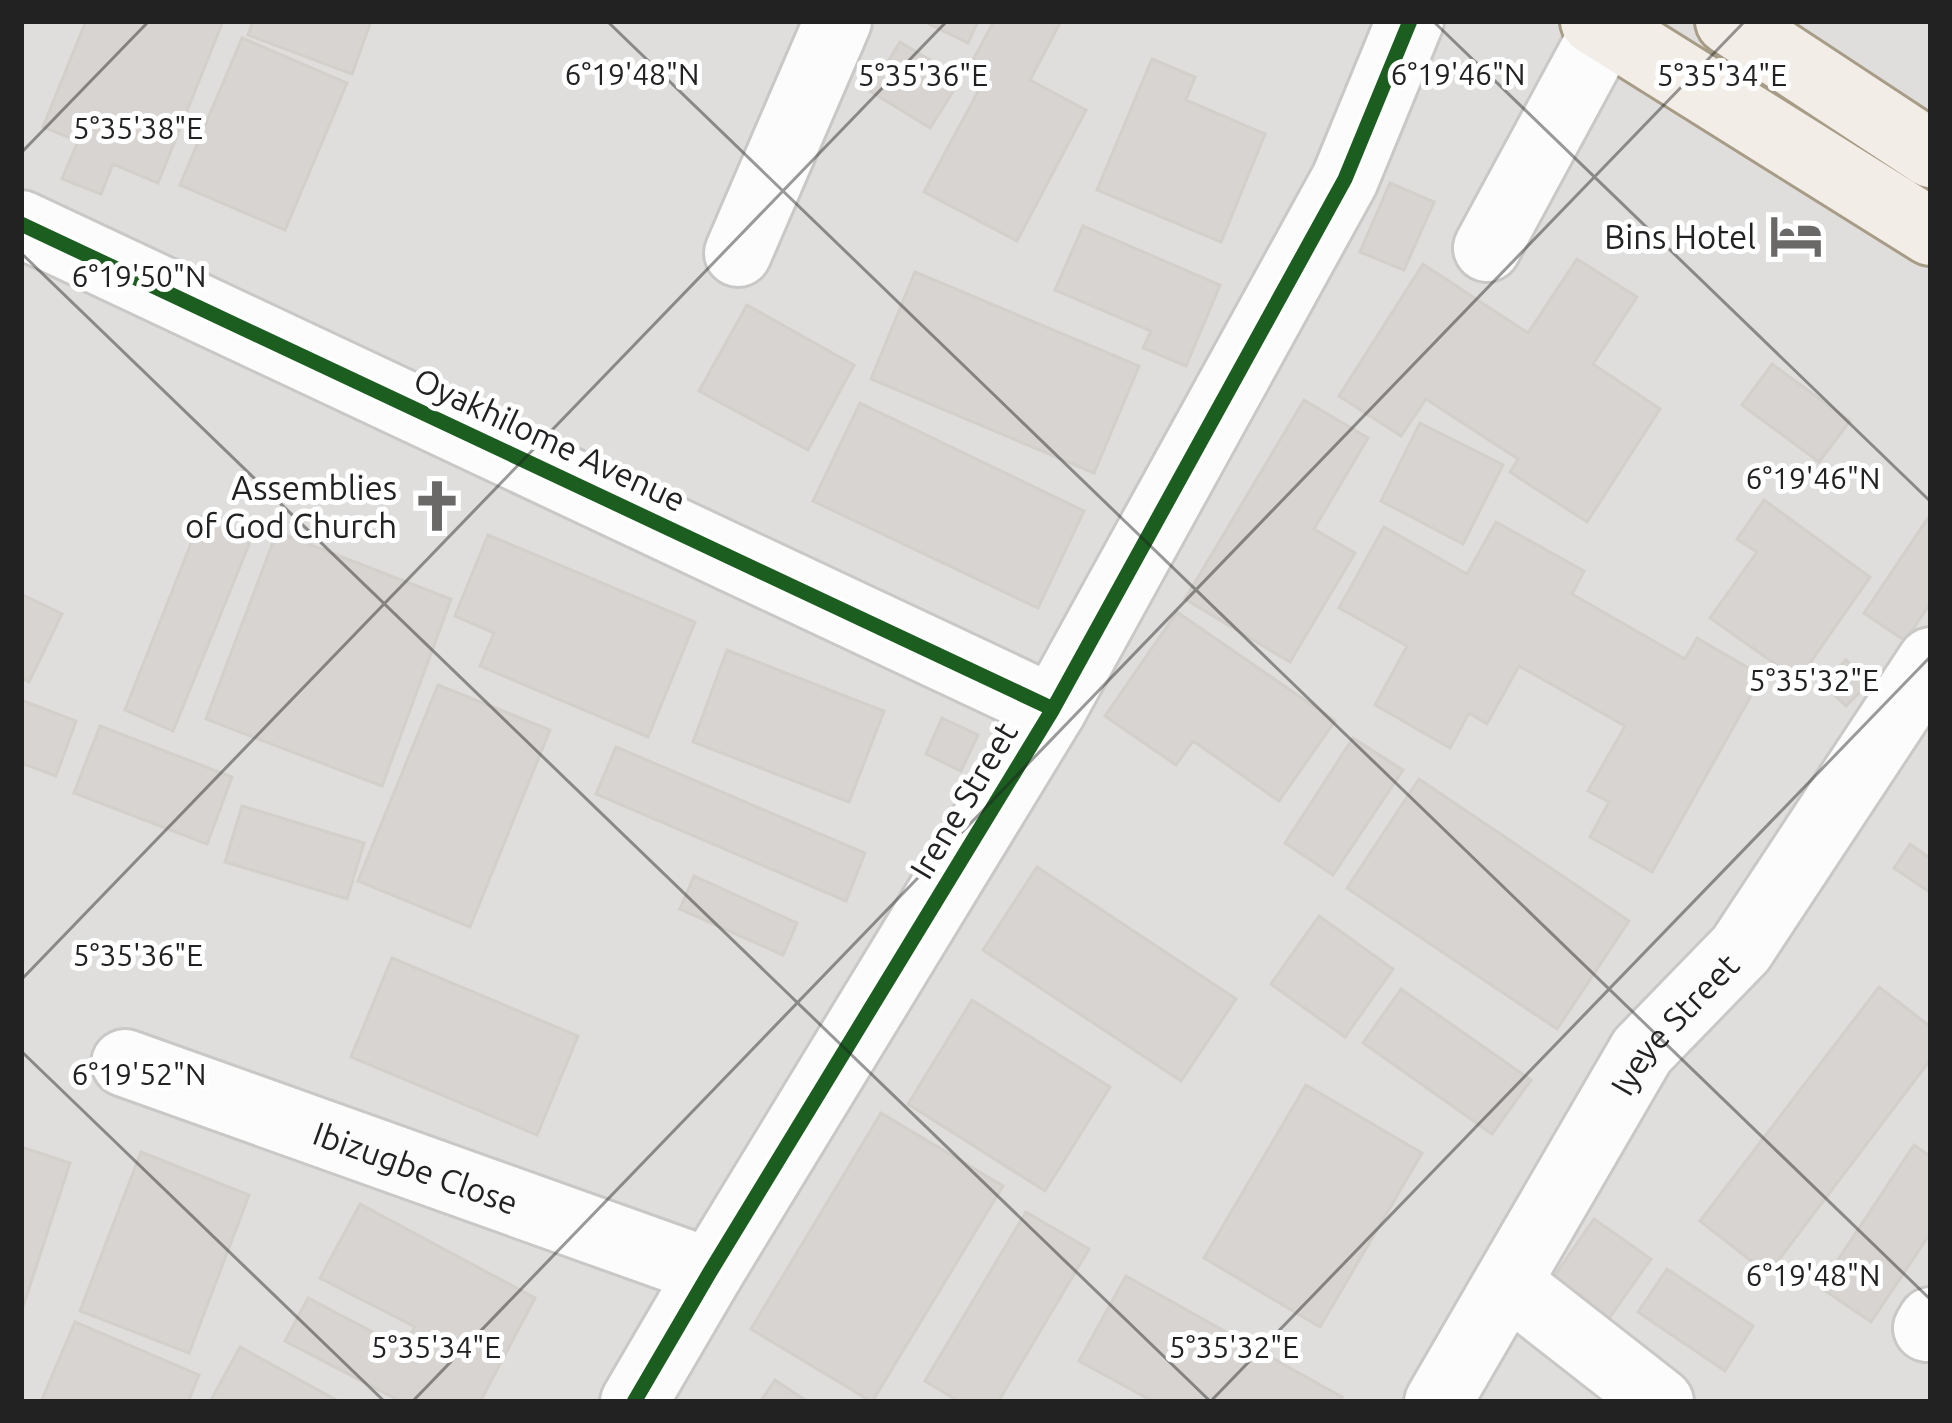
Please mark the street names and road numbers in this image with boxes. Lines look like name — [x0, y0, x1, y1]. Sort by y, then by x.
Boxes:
street label: Oyakhilome Avenue — [408, 360, 692, 518]
street label: Irene Street — [902, 715, 1024, 885]
street label: Iyeye Street — [1602, 945, 1745, 1101]
street label: Ibizugbe Close — [309, 1113, 523, 1220]

